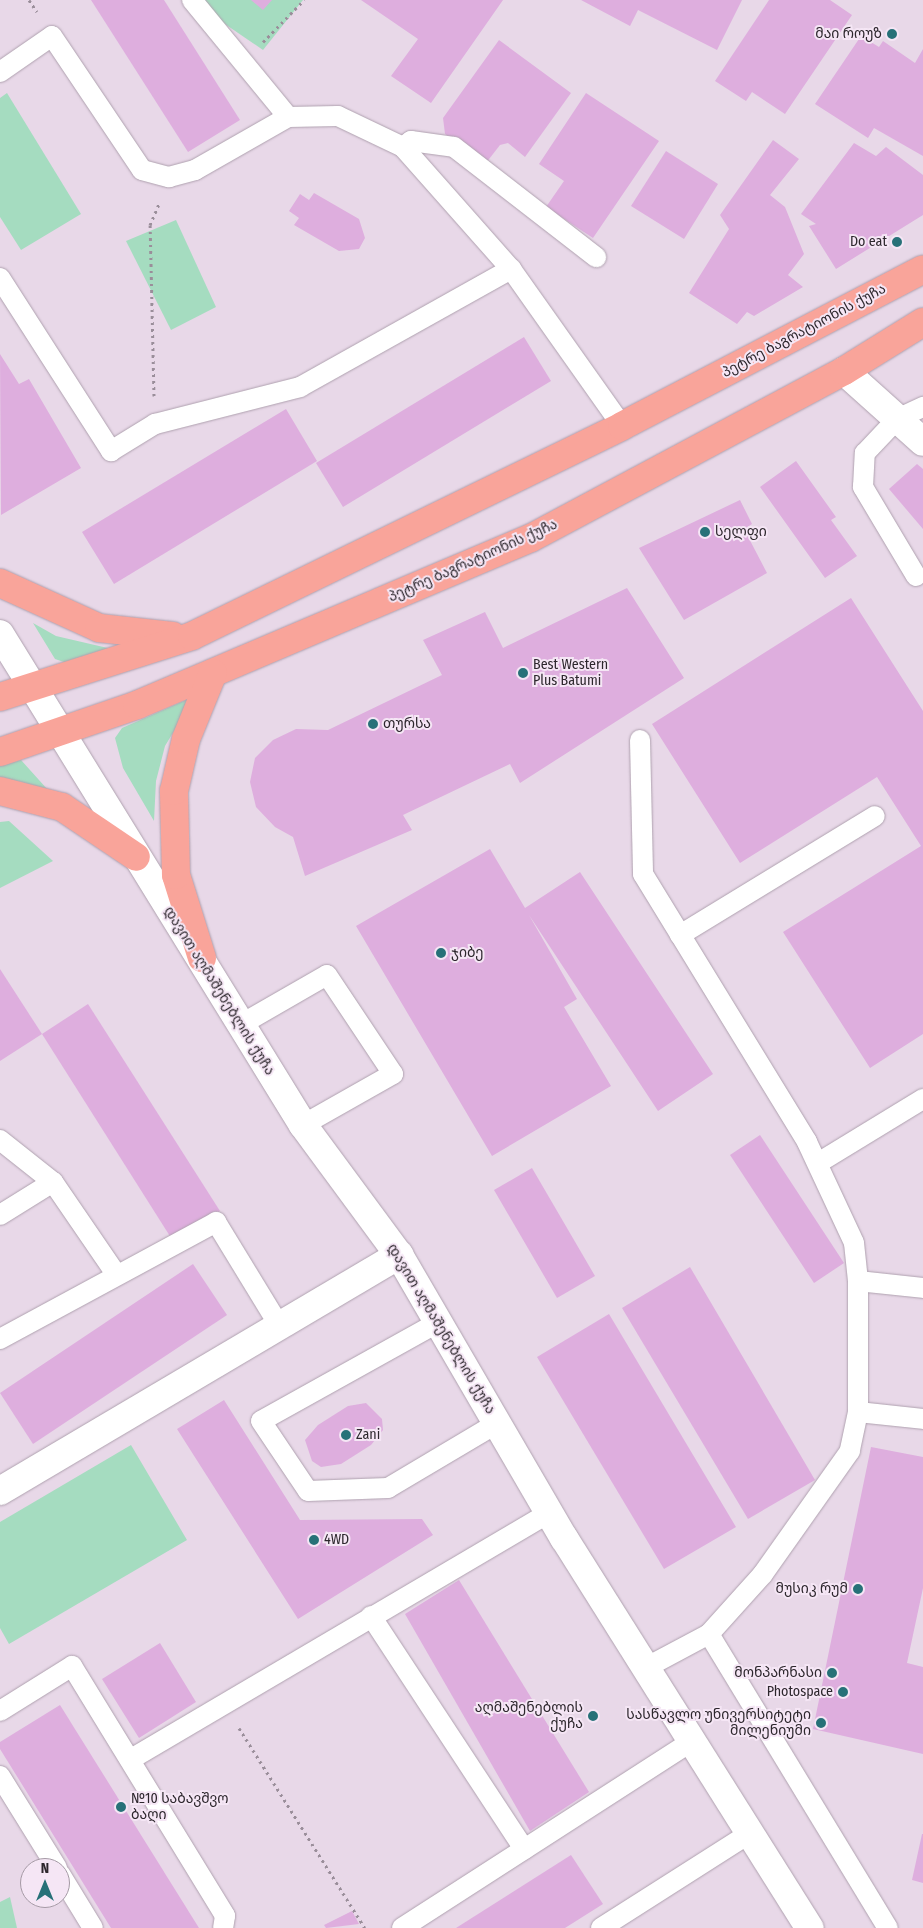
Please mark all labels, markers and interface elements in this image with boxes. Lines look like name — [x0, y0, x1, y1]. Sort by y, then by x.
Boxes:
place label: მაი როუზ — [815, 26, 882, 42]
marker: მაი როუზ — [886, 28, 898, 40]
place label: Do eat — [850, 234, 887, 250]
marker: Do eat — [891, 236, 903, 248]
street label: პეტრე ბაგრატიონის ქუჩა — [719, 281, 889, 381]
street label: პეტრე ბაგრატიონის ქუჩა — [386, 516, 560, 606]
place label: სელფი — [715, 524, 767, 540]
marker: სელფი — [699, 526, 711, 538]
place label: Best Western Plus Batumi — [533, 657, 608, 690]
marker: Best Western Plus Batumi — [517, 667, 529, 679]
place label: თურსა — [383, 716, 431, 732]
marker: თურსა — [367, 718, 379, 730]
street label: დავით აღმაშენებლის ქუჩა — [160, 904, 278, 1078]
place label: ჯიბე — [451, 945, 484, 961]
marker: ჯიბე — [435, 947, 447, 959]
street label: დავით აღმაშენებლის ქუჩა — [383, 1241, 499, 1417]
place label: Zani — [356, 1427, 380, 1443]
marker: Zani — [340, 1429, 352, 1441]
place label: 4WD — [324, 1532, 349, 1548]
marker: 4WD — [308, 1534, 320, 1546]
place label: მუსიკ რუმ — [775, 1581, 848, 1597]
marker: მუსიკ რუმ — [852, 1583, 864, 1595]
place label: მონპარნასი — [734, 1665, 822, 1681]
marker: მონპარნასი — [826, 1667, 838, 1679]
place label: Photospace — [767, 1684, 833, 1700]
marker: Photospace — [837, 1686, 849, 1698]
place label: აღმაშენებლის ქუჩა — [475, 1700, 583, 1732]
place label: სასწავლო უნივერსიტეტი მილენიუმი — [626, 1707, 811, 1740]
marker: აღმაშენებლის ქუჩა — [587, 1710, 599, 1722]
marker: სასწავლო უნივერსიტეტი მილენიუმი — [815, 1717, 827, 1729]
place label: №10 საბავშვო ბაღი — [131, 1791, 229, 1824]
marker: №10 საბავშვო ბაღი — [115, 1801, 127, 1813]
north arrow — [20, 1858, 70, 1908]
text: N — [41, 1860, 49, 1877]

